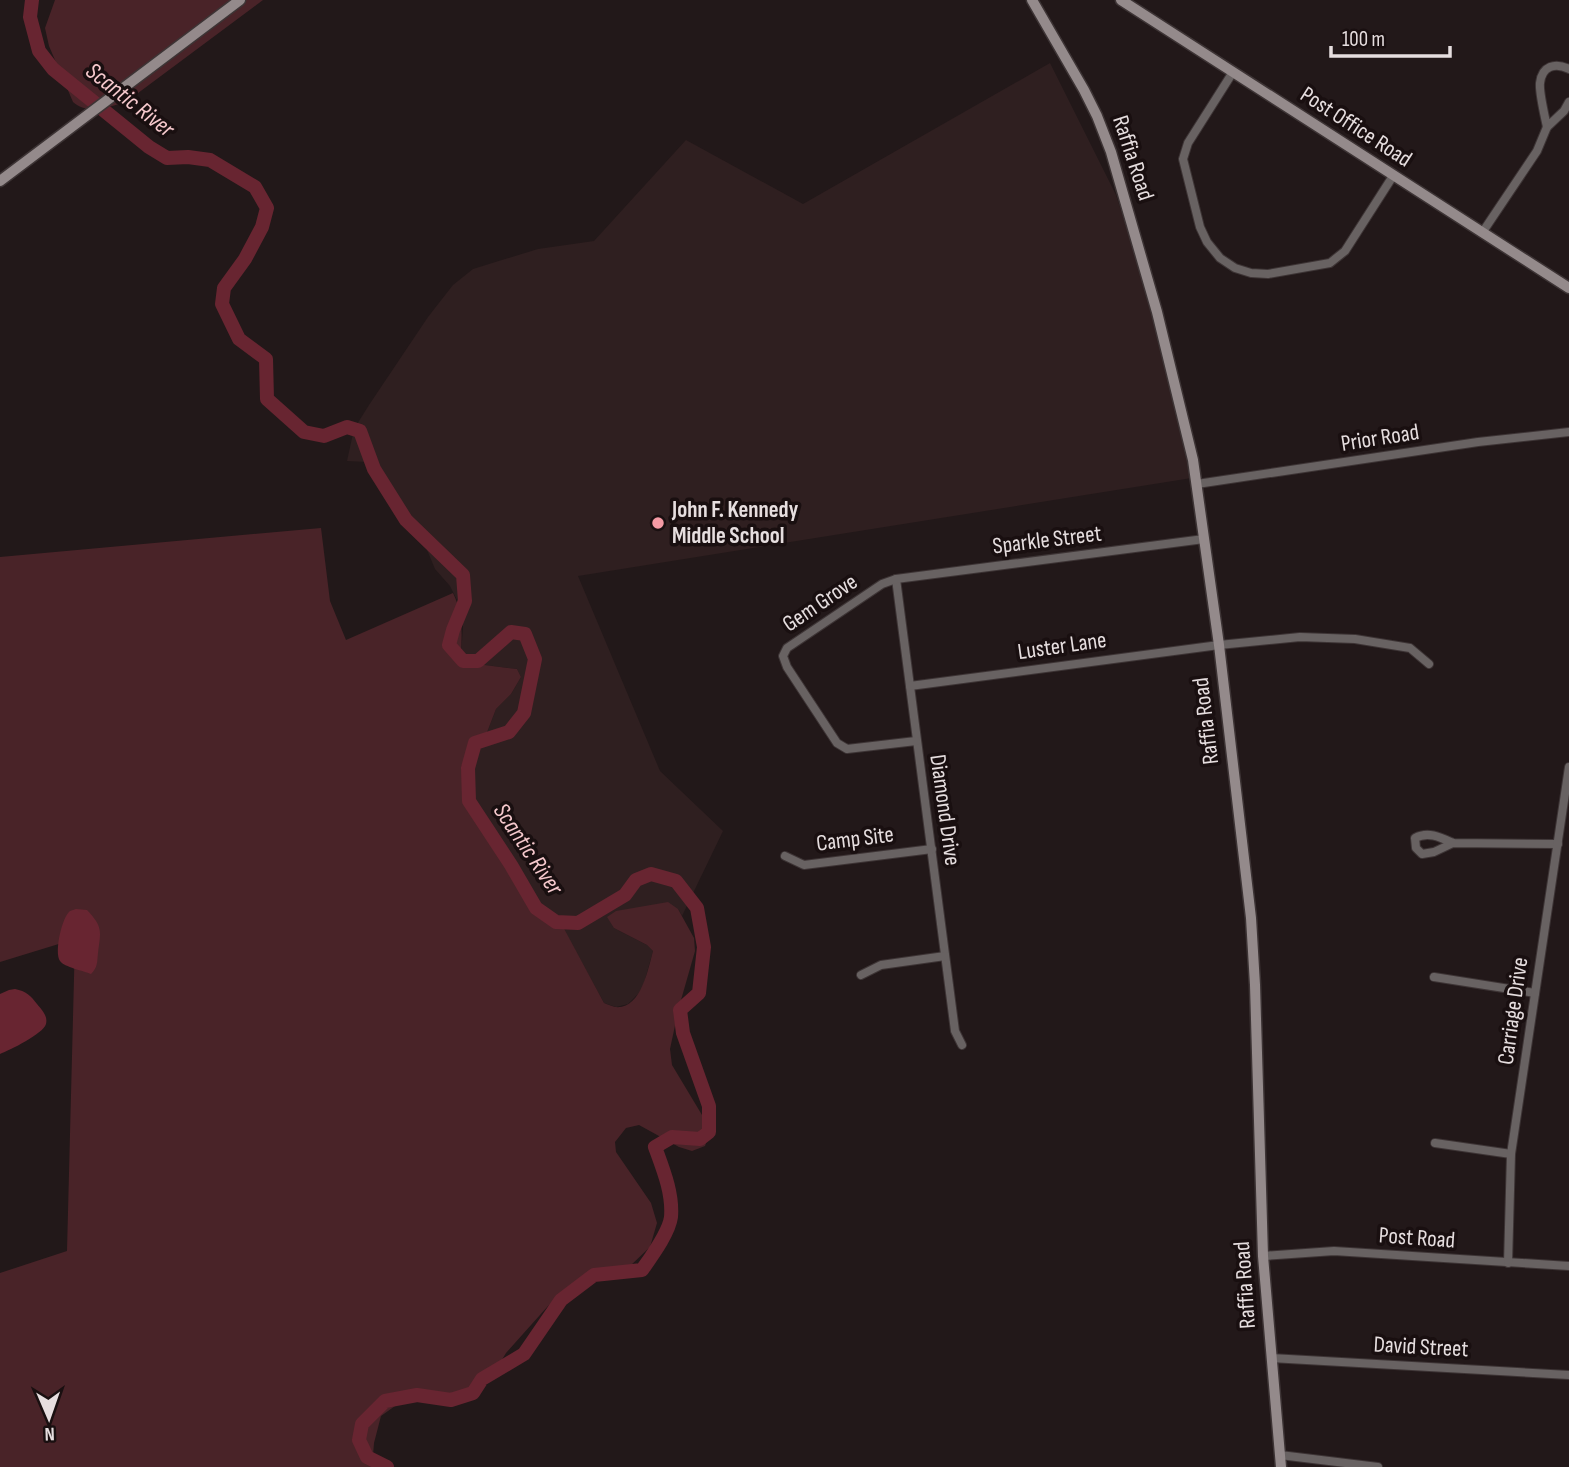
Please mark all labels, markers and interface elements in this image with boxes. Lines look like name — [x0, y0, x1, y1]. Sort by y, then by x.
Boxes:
scale bar — [1331, 14, 1450, 58]
text: 100 m — [1342, 27, 1385, 52]
water label: Scantic River — [80, 56, 181, 144]
street label: Post Office Road — [1295, 81, 1417, 173]
street label: Raffia Road — [1106, 112, 1160, 204]
street label: Prior Road — [1339, 418, 1421, 458]
place label: John F. Kennedy Middle School — [671, 496, 799, 550]
marker: John F. Kennedy Middle School — [650, 515, 666, 531]
street label: Sparkle Street — [991, 519, 1103, 561]
street label: Gem Grove — [777, 568, 863, 638]
street label: Luster Lane — [1016, 626, 1108, 666]
street label: Raffia Road — [1187, 676, 1225, 766]
street label: Diamond Drive — [923, 753, 967, 867]
water label: Scantic River — [487, 798, 570, 901]
street label: Camp Site — [815, 820, 895, 858]
street label: Carriage Drive — [1492, 956, 1534, 1066]
street label: Post Road — [1378, 1221, 1456, 1255]
street label: Raffia Road — [1228, 1240, 1262, 1330]
street label: David Street — [1373, 1331, 1469, 1363]
north arrow — [14, 1383, 84, 1453]
text: N — [44, 1422, 55, 1445]

